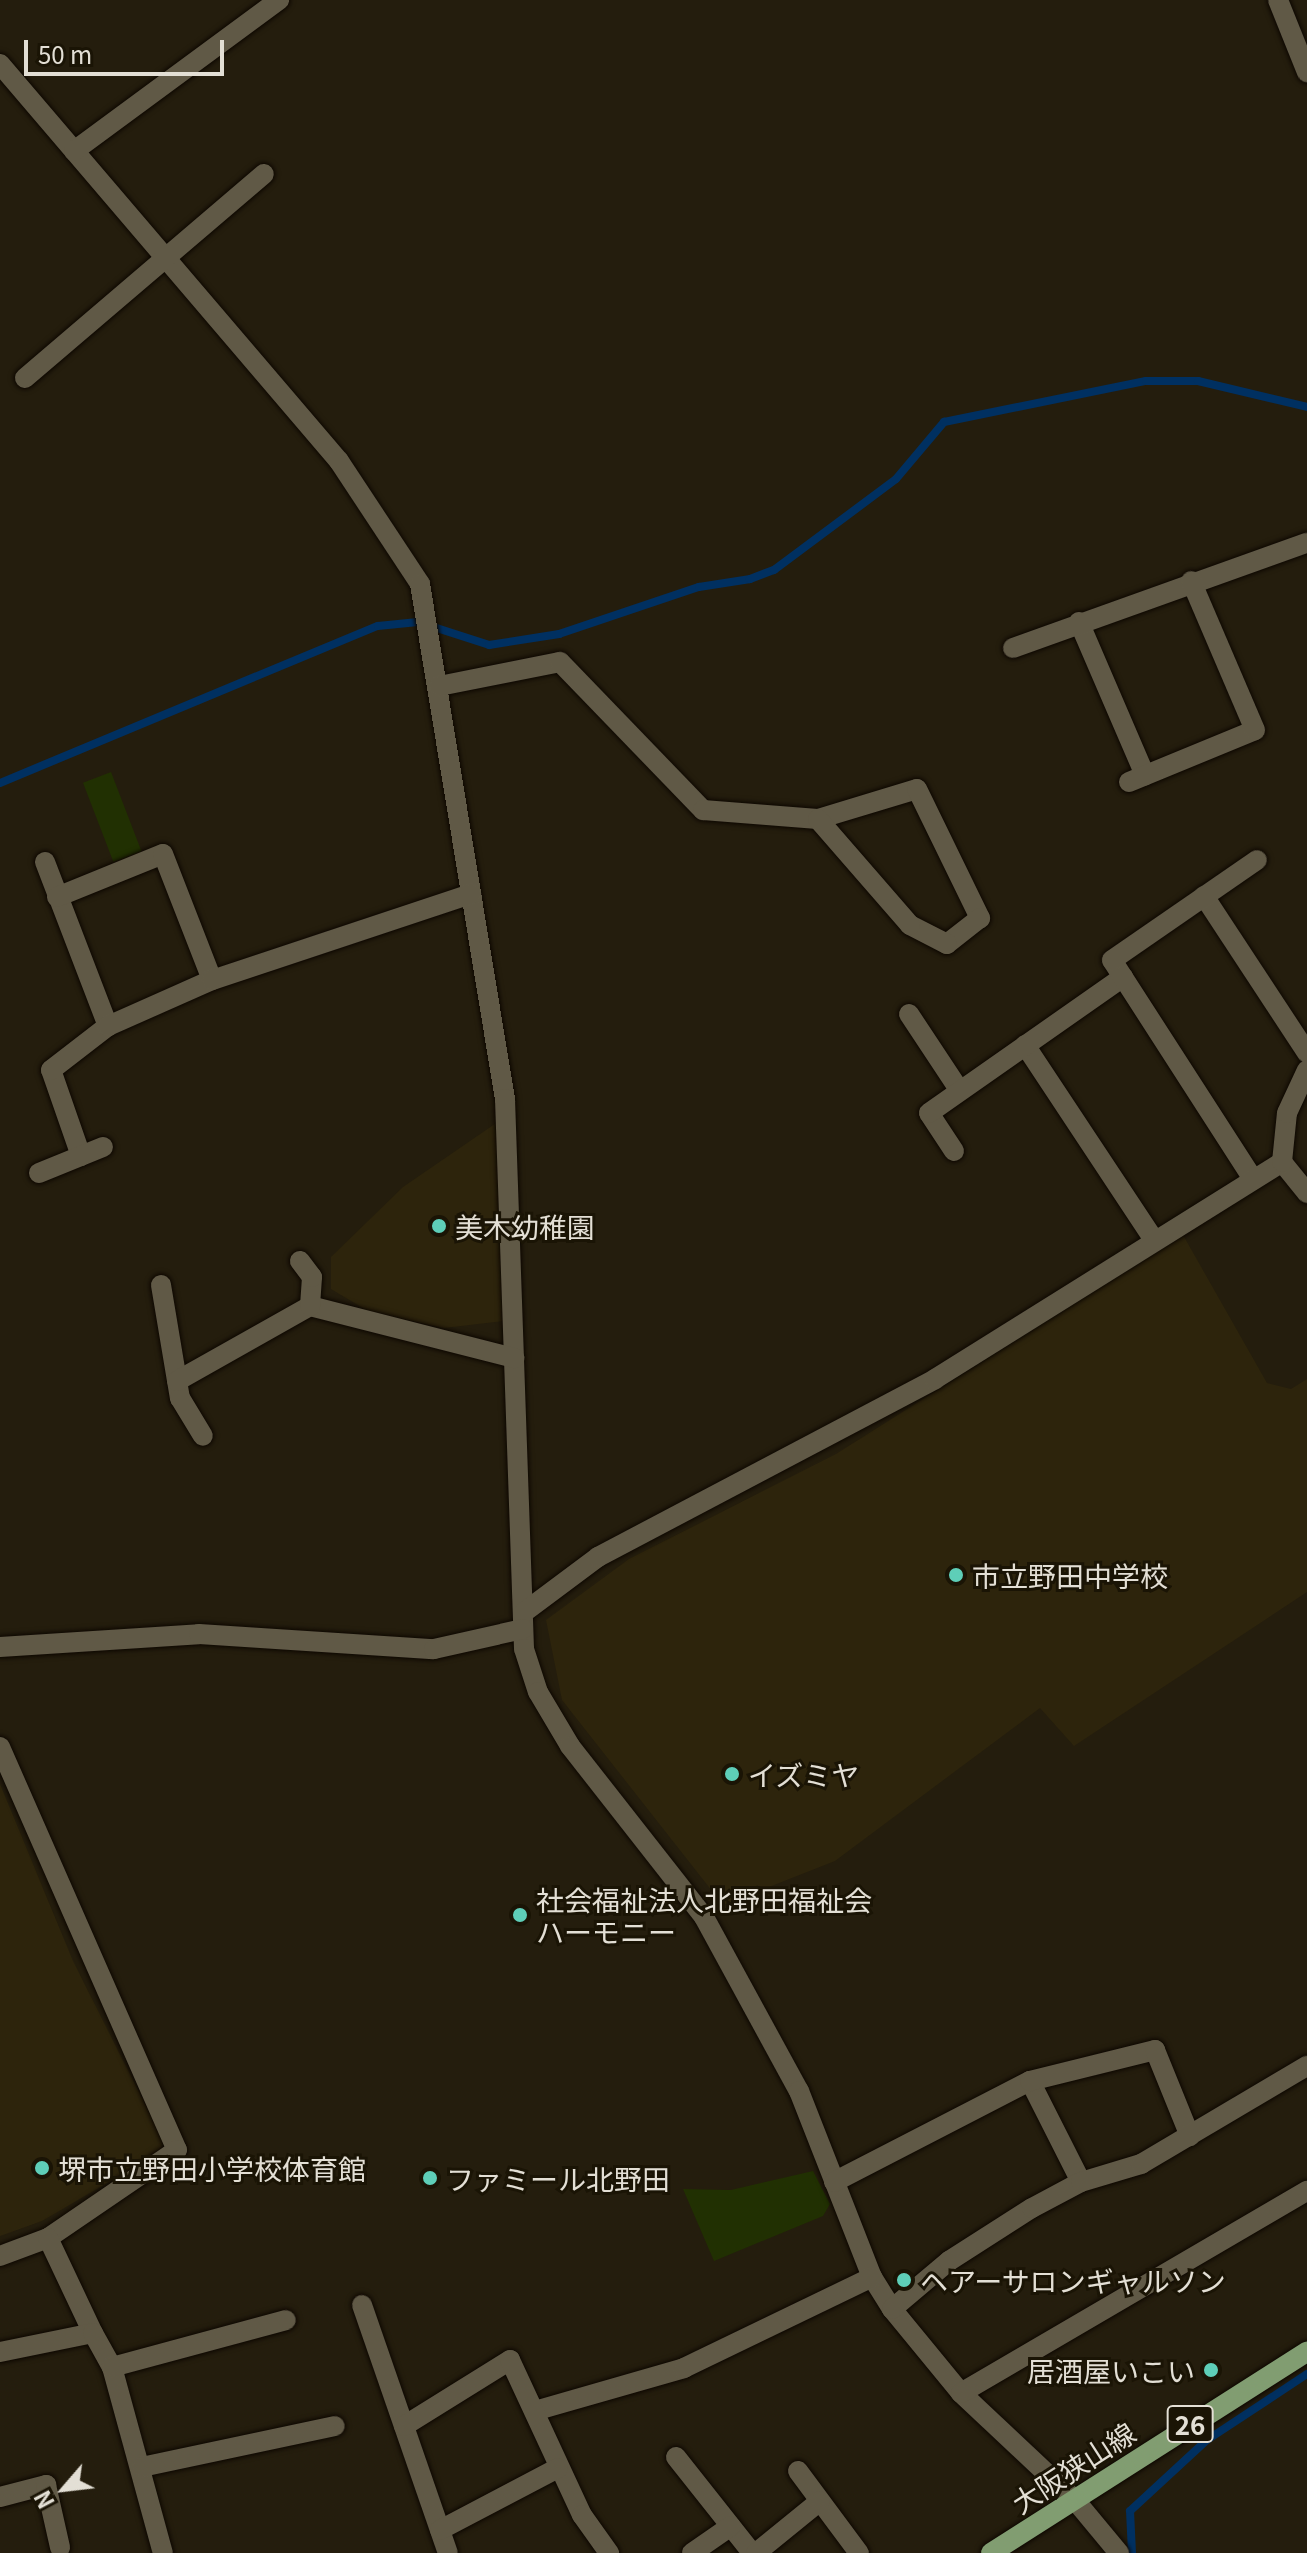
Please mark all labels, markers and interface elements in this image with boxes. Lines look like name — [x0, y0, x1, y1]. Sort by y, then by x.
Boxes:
scale bar — [28, 24, 228, 74]
text: 50 m — [38, 36, 92, 71]
place label: 美木幼稚園 — [455, 1209, 595, 1243]
marker: 美木幼稚園 — [430, 1217, 448, 1235]
place label: 市立野田中学校 — [972, 1558, 1168, 1592]
marker: 市立野田中学校 — [947, 1566, 965, 1584]
place label: イズミヤ — [748, 1757, 860, 1791]
marker: イズミヤ — [723, 1765, 741, 1783]
place label: 社会福祉法人北野田福祉会 ハーモニー — [536, 1882, 872, 1948]
marker: 社会福祉法人北野田福祉会 ハーモニー — [511, 1906, 529, 1924]
place label: 堺市立野田小学校体育館 — [58, 2151, 366, 2185]
marker: 堺市立野田小学校体育館 — [33, 2159, 51, 2177]
place label: ファミール北野田 — [446, 2161, 670, 2195]
marker: ファミール北野田 — [421, 2169, 439, 2187]
place label: ヘアーサロンギャルソン — [920, 2263, 1226, 2297]
marker: ヘアーサロンギャルソン — [895, 2271, 913, 2289]
place label: 居酒屋いこい — [1027, 2353, 1195, 2387]
marker: 居酒屋いこい — [1202, 2361, 1220, 2379]
road number: 26 — [1166, 2402, 1214, 2446]
street label: 大阪狭山線 — [1005, 2415, 1141, 2519]
north arrow — [24, 2449, 104, 2529]
text: N — [25, 2485, 61, 2515]

